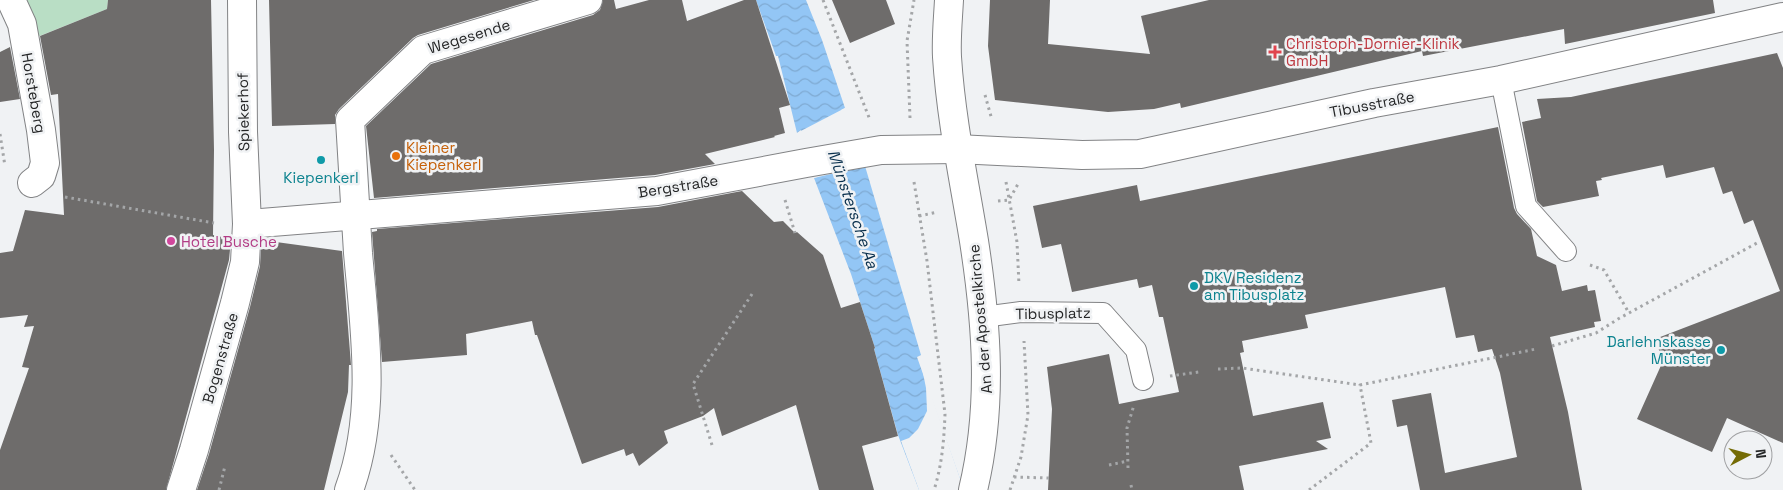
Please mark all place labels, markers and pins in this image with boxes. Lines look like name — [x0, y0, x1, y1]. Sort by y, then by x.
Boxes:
place label: Christoph-Dornier-Klinik GmbH — [1286, 34, 1460, 70]
marker: Christoph-Dornier-Klinik GmbH — [1268, 45, 1282, 59]
place label: Kleiner Kiepenkerl — [406, 138, 481, 174]
marker: Kleiner Kiepenkerl — [390, 150, 402, 162]
marker: Kiepenkerl — [315, 154, 327, 166]
place label: Kiepenkerl — [283, 168, 359, 187]
place label: Hotel Busche — [181, 232, 277, 251]
marker: Hotel Busche — [165, 235, 177, 247]
place label: DKV Residenz am Tibusplatz — [1204, 268, 1304, 304]
marker: DKV Residenz am Tibusplatz — [1188, 280, 1200, 292]
place label: Darlehnskasse Münster — [1607, 332, 1711, 368]
marker: Darlehnskasse Münster — [1715, 344, 1727, 356]

